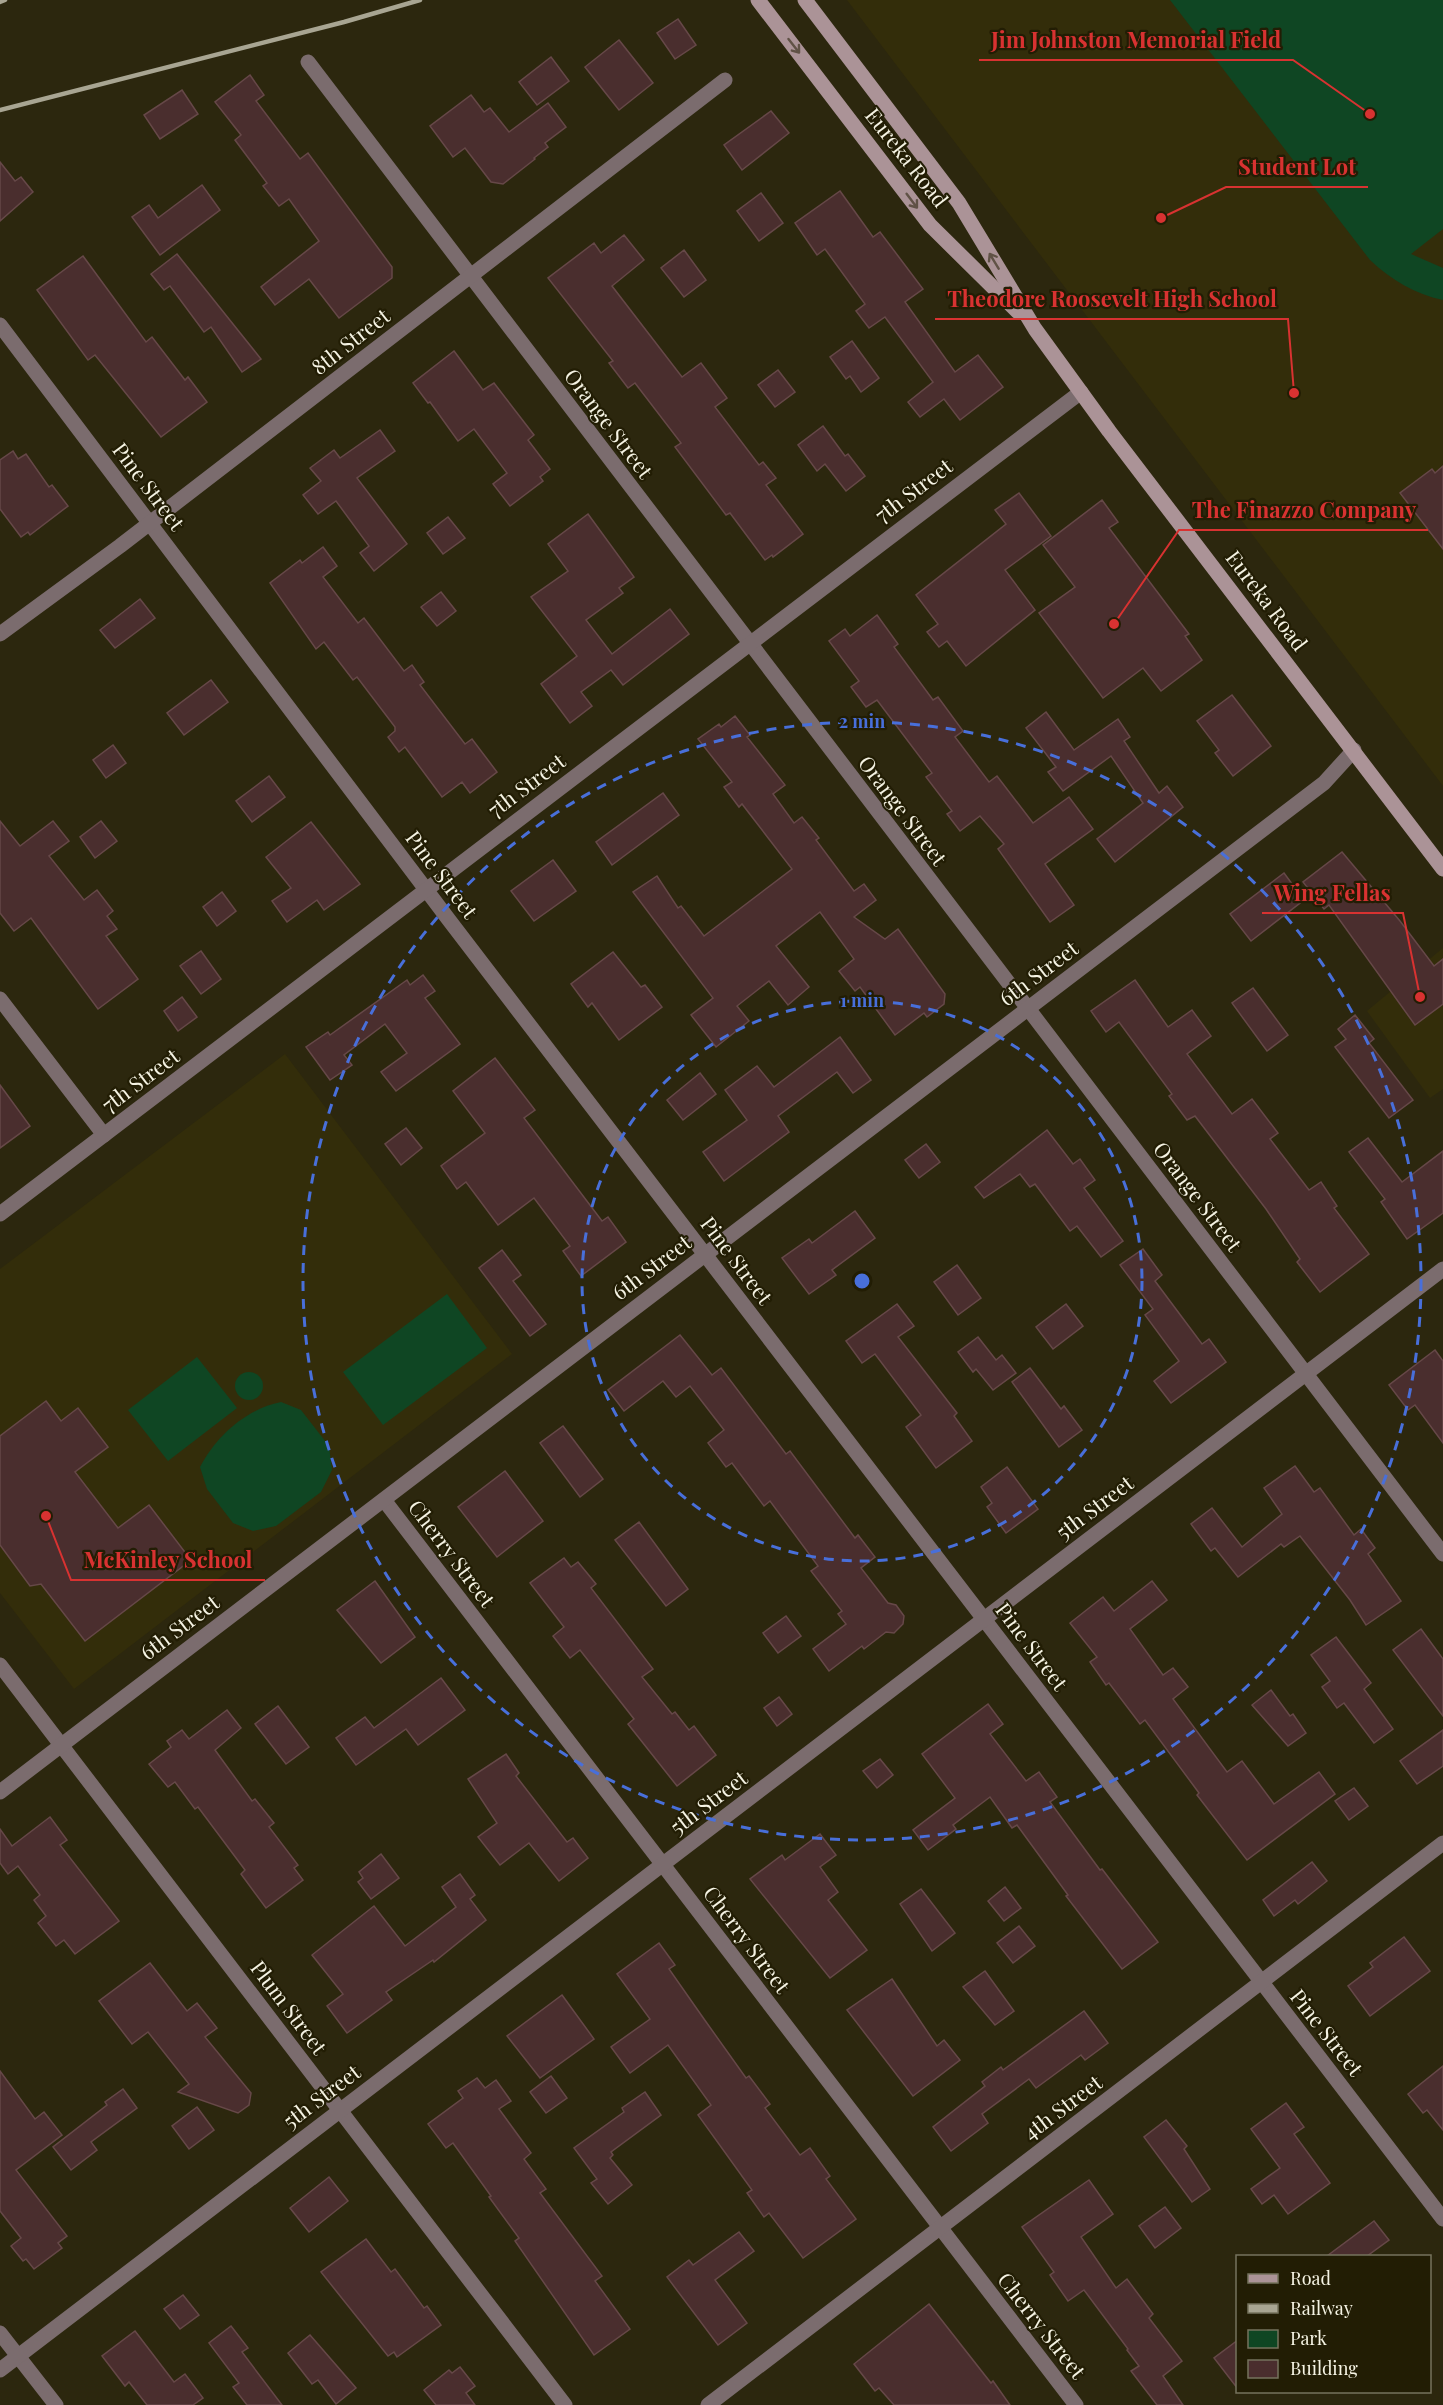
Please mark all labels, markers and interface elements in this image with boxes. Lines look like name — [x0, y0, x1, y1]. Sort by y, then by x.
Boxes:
callout: Jim Johnston Memorial Field — [979, 20, 1293, 60]
text: Jim Johnston Memorial Field — [990, 24, 1281, 54]
one-way arrow — [787, 38, 800, 54]
street label: Eureka Road — [860, 101, 955, 212]
callout: Student Lot — [1226, 147, 1368, 187]
text: Student Lot — [1238, 151, 1356, 181]
one-way arrow — [906, 193, 919, 209]
one-way arrow — [987, 253, 999, 270]
callout: Theodore Roosevelt High School — [935, 279, 1288, 319]
text: Theodore Roosevelt High School — [947, 283, 1277, 313]
street label: 8th Street — [305, 301, 395, 380]
street label: Orange Street — [559, 362, 660, 484]
street label: Pine Street — [107, 436, 192, 536]
street label: 7th Street — [868, 451, 958, 528]
callout: The Finazzo Company — [1179, 490, 1428, 530]
text: The Finazzo Company — [1192, 494, 1417, 524]
street label: Eureka Road — [1221, 544, 1315, 656]
text: 2 min — [839, 709, 885, 733]
street label: 7th Street — [481, 746, 571, 823]
street label: Orange Street — [853, 749, 954, 871]
street label: Pine Street — [400, 824, 485, 924]
callout: Wing Fellas — [1262, 873, 1403, 913]
text: Wing Fellas — [1272, 877, 1391, 907]
street label: 6th Street — [993, 933, 1084, 1011]
text: 1 min — [840, 988, 884, 1012]
street label: 7th Street — [95, 1041, 185, 1118]
street label: Orange Street — [1148, 1135, 1249, 1257]
street label: Pine Street — [695, 1210, 780, 1310]
street label: 6th Street — [606, 1227, 697, 1305]
centre of rings — [852, 1271, 872, 1291]
street label: 5th Street — [1049, 1468, 1139, 1545]
street label: Cherry Street — [403, 1493, 503, 1613]
callout: McKinley School — [71, 1540, 265, 1580]
text: McKinley School — [84, 1544, 253, 1574]
street label: 6th Street — [134, 1587, 225, 1665]
street label: Pine Street — [990, 1596, 1075, 1696]
street label: 5th Street — [663, 1763, 753, 1840]
street label: Cherry Street — [698, 1879, 798, 1999]
street label: Plum Street — [245, 1954, 334, 2060]
street label: Pine Street — [1285, 1982, 1371, 2081]
street label: 5th Street — [276, 2057, 366, 2134]
street label: 4th Street — [1017, 2067, 1107, 2145]
legend — [1236, 2255, 1431, 2393]
street label: Cherry Street — [992, 2266, 1093, 2384]
text: Road — [1290, 2266, 1331, 2290]
text: Railway — [1290, 2296, 1353, 2320]
text: Park — [1290, 2326, 1327, 2350]
text: Building — [1290, 2356, 1358, 2380]

